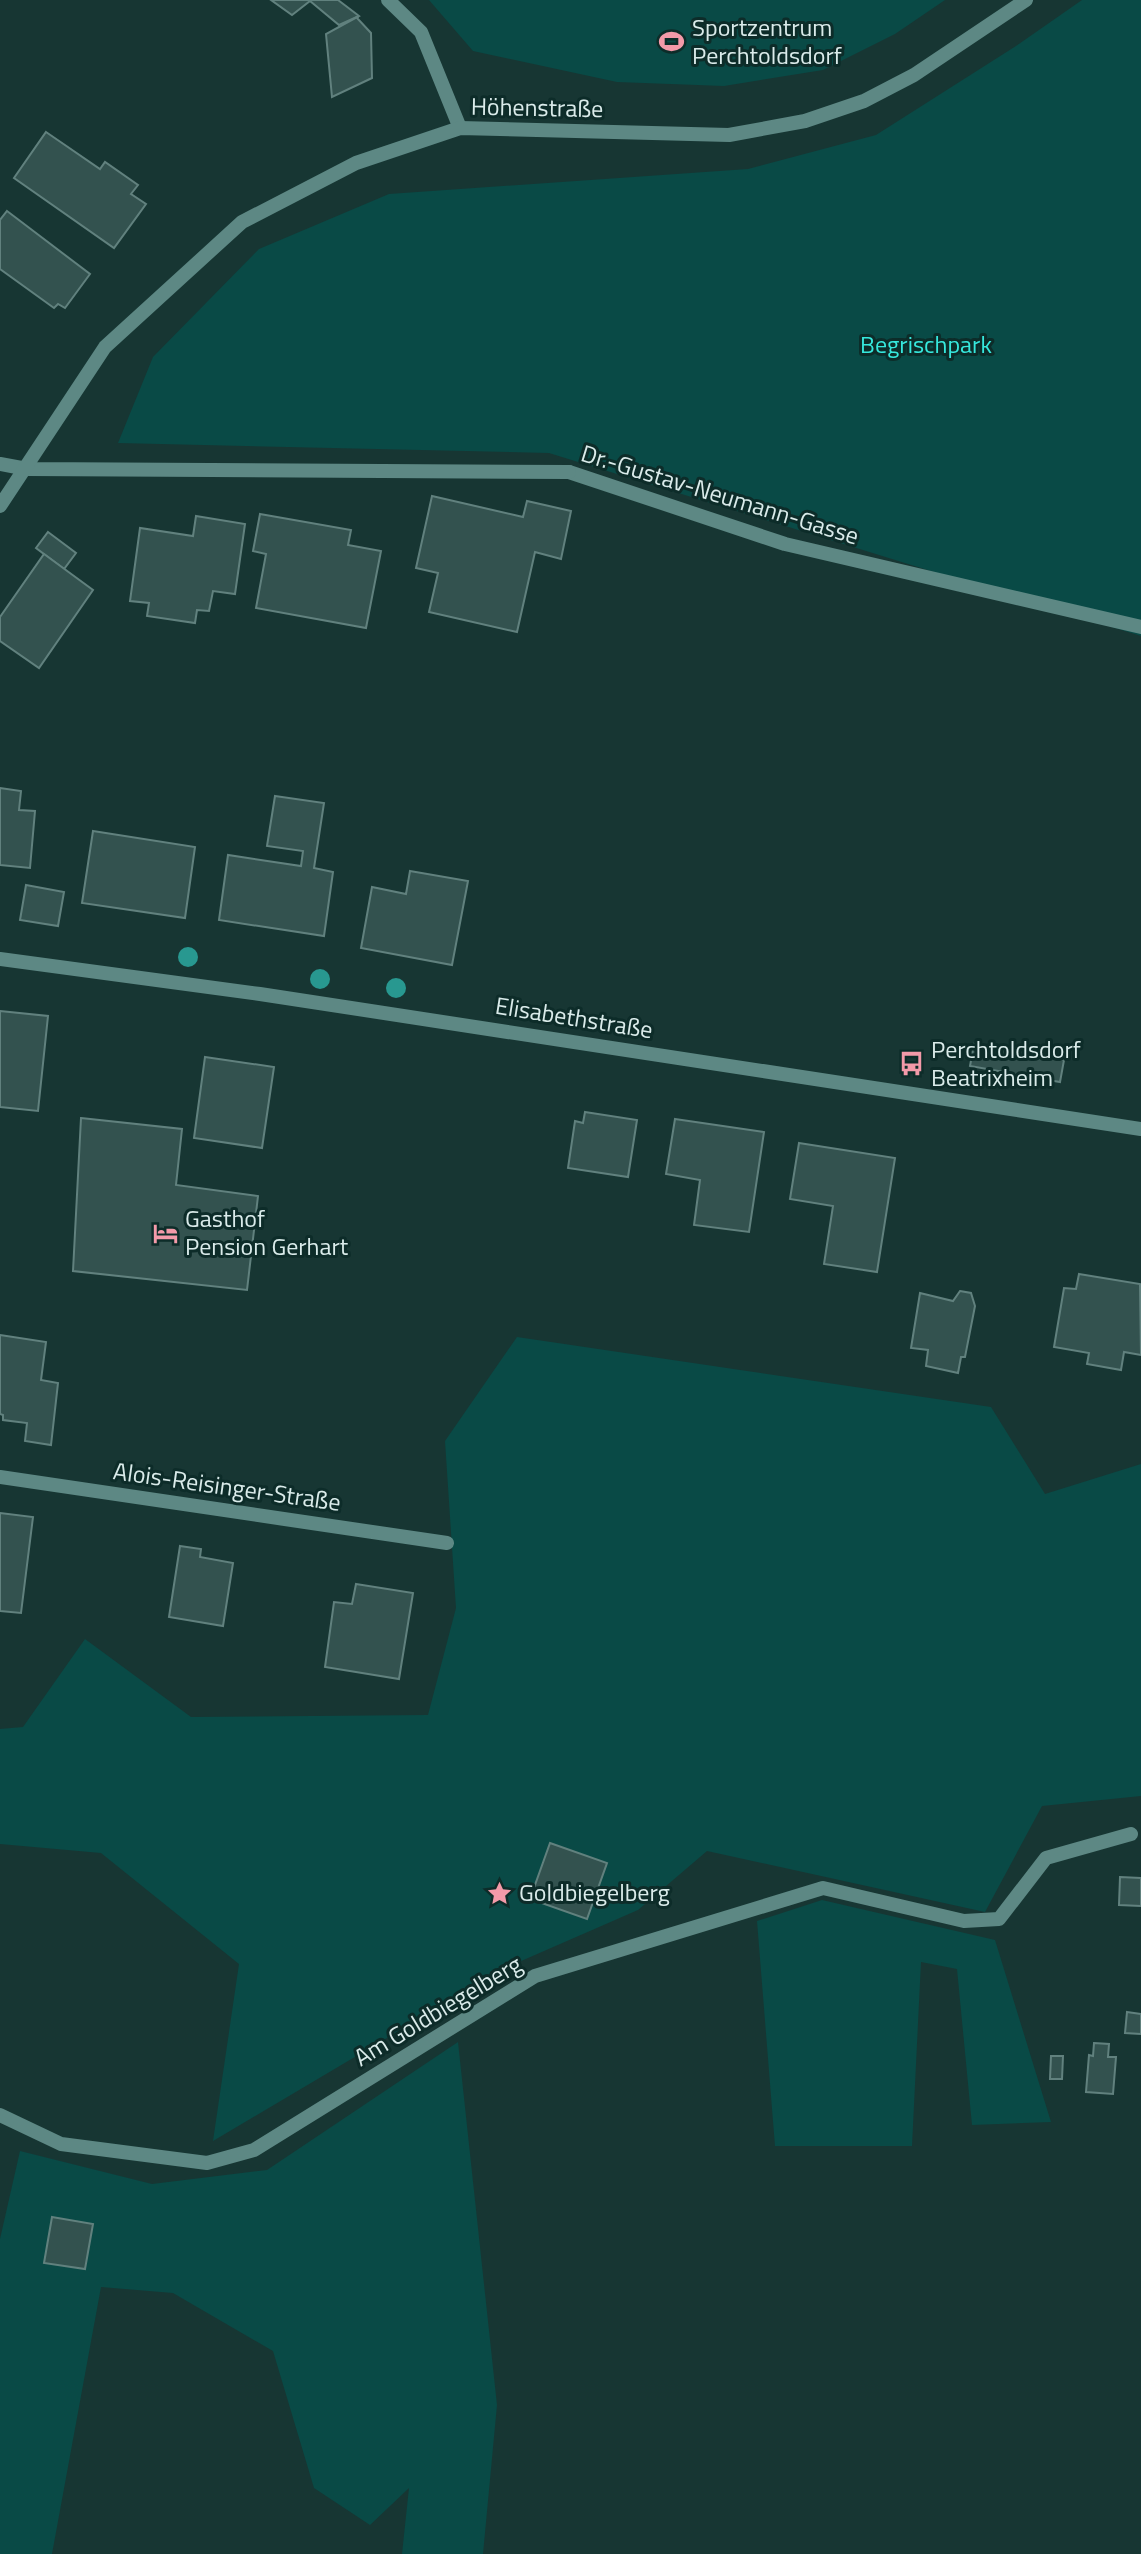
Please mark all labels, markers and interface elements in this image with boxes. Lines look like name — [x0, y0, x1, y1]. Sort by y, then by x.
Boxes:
place label: Sportzentrum Perchtoldsdorf — [692, 9, 842, 73]
sports icon: Sportzentrum Perchtoldsdorf — [658, 28, 686, 56]
street label: Höhenstraße — [470, 88, 604, 126]
park label: Begrischpark — [860, 326, 992, 362]
street label: Dr.-Gustav-Neumann-Gasse — [577, 435, 864, 553]
street label: Elisabethstraße — [493, 987, 656, 1047]
place label: Perchtoldsdorf Beatrixheim — [931, 1031, 1081, 1095]
bus stop icon: Perchtoldsdorf Beatrixheim — [897, 1050, 925, 1078]
place label: Gasthof Pension Gerhart — [185, 1200, 349, 1264]
hotel icon: Gasthof Pension Gerhart — [151, 1219, 179, 1247]
street label: Alois-Reisinger-Straße — [111, 1452, 343, 1520]
place label: Goldbiegelberg — [519, 1874, 670, 1910]
place icon: Goldbiegelberg — [485, 1879, 513, 1907]
street label: Am Goldbiegelberg — [347, 1946, 528, 2075]

